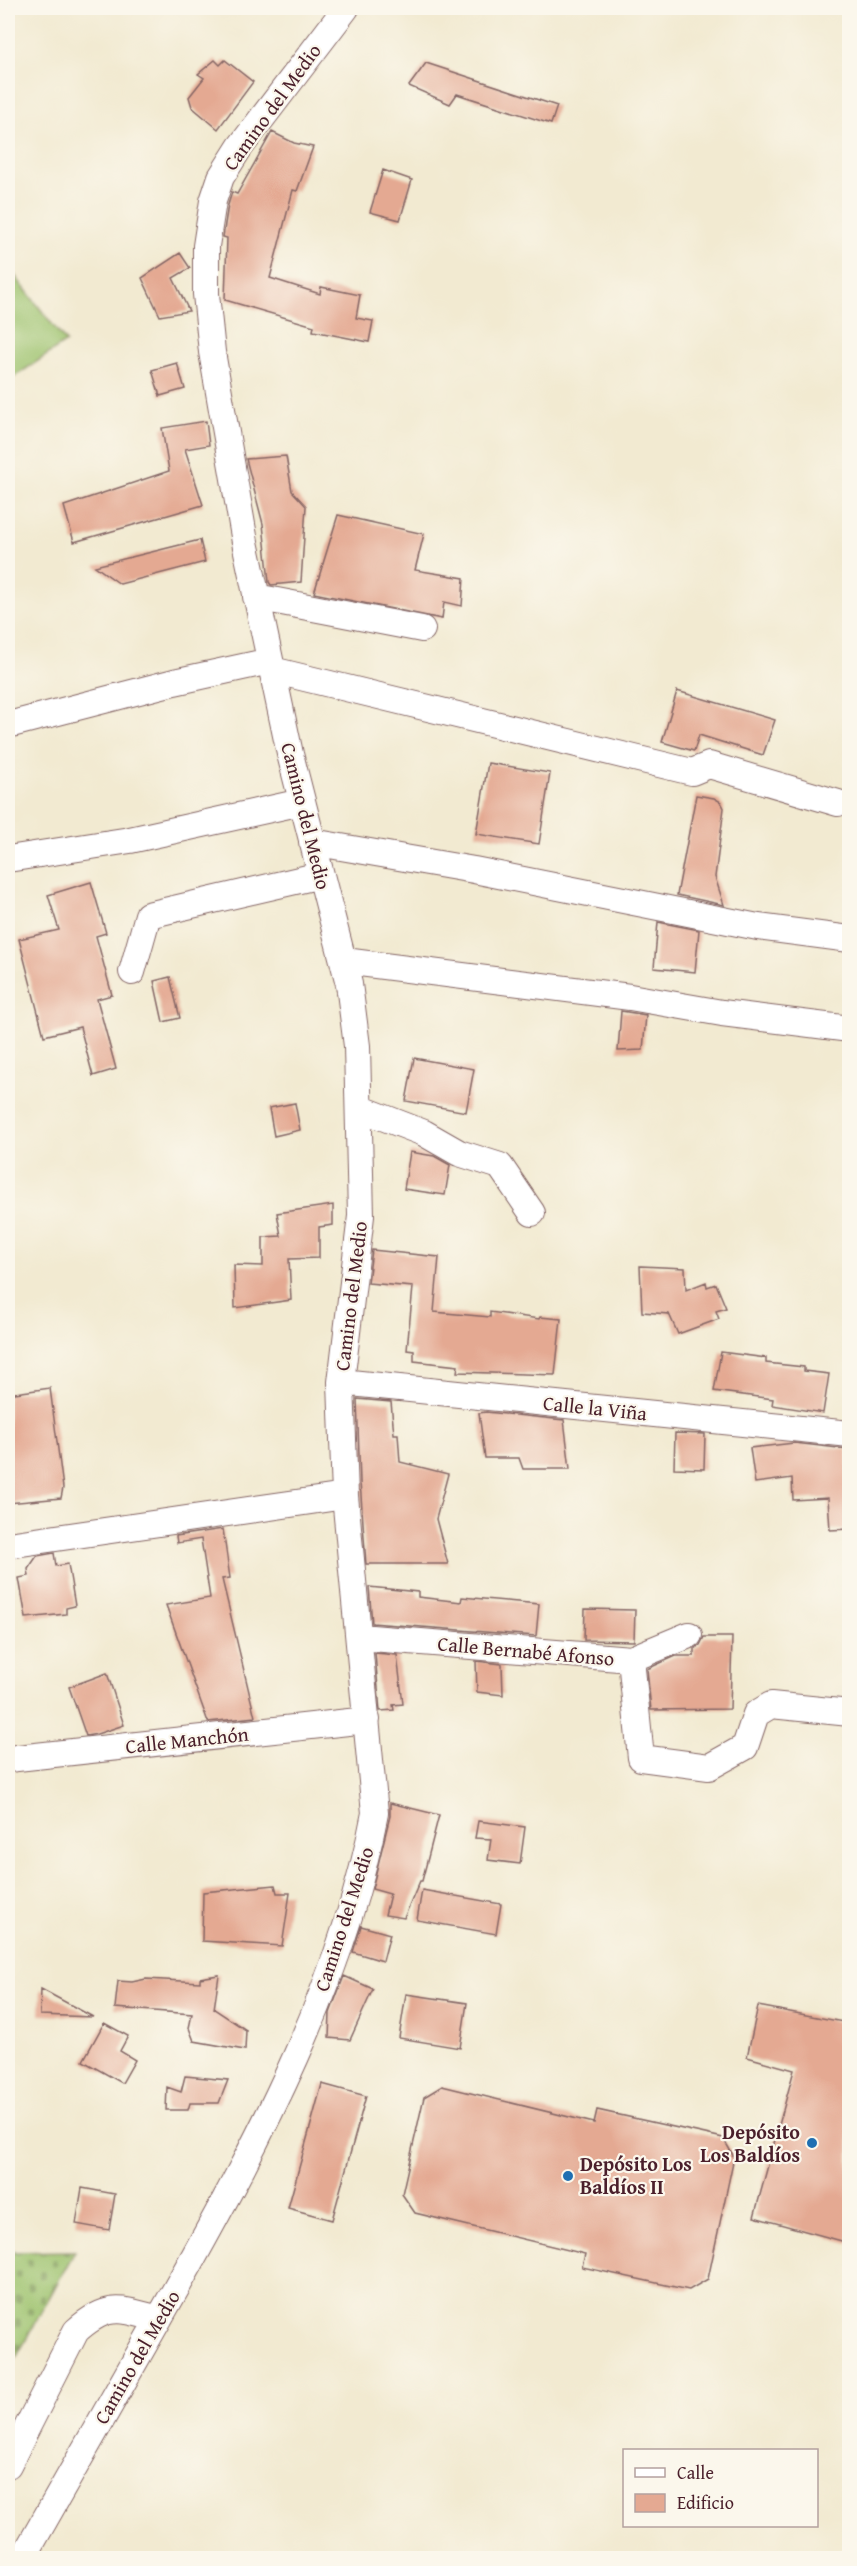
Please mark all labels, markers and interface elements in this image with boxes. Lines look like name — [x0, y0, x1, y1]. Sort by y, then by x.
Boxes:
street label: Camino del Medio — [216, 37, 328, 176]
street label: Camino del Medio — [274, 739, 339, 892]
street label: Camino del Medio — [327, 1219, 374, 1372]
street label: Calle la Viña — [542, 1388, 649, 1427]
street label: Calle Bernabé Afonso — [436, 1628, 616, 1673]
street label: Calle Manchón — [124, 1719, 250, 1760]
street label: Camino del Medio — [306, 1843, 381, 1995]
place label: Depósito Los Baldíos — [700, 2117, 800, 2169]
marker: Depósito Los Baldíos — [805, 2136, 819, 2150]
place label: Depósito Los Baldíos II — [580, 2149, 692, 2201]
marker: Depósito Los Baldíos II — [561, 2169, 575, 2183]
street label: Camino del Medio — [86, 2284, 187, 2429]
legend — [623, 2449, 818, 2527]
text: Calle — [677, 2459, 714, 2486]
text: Edificio — [677, 2489, 734, 2516]

